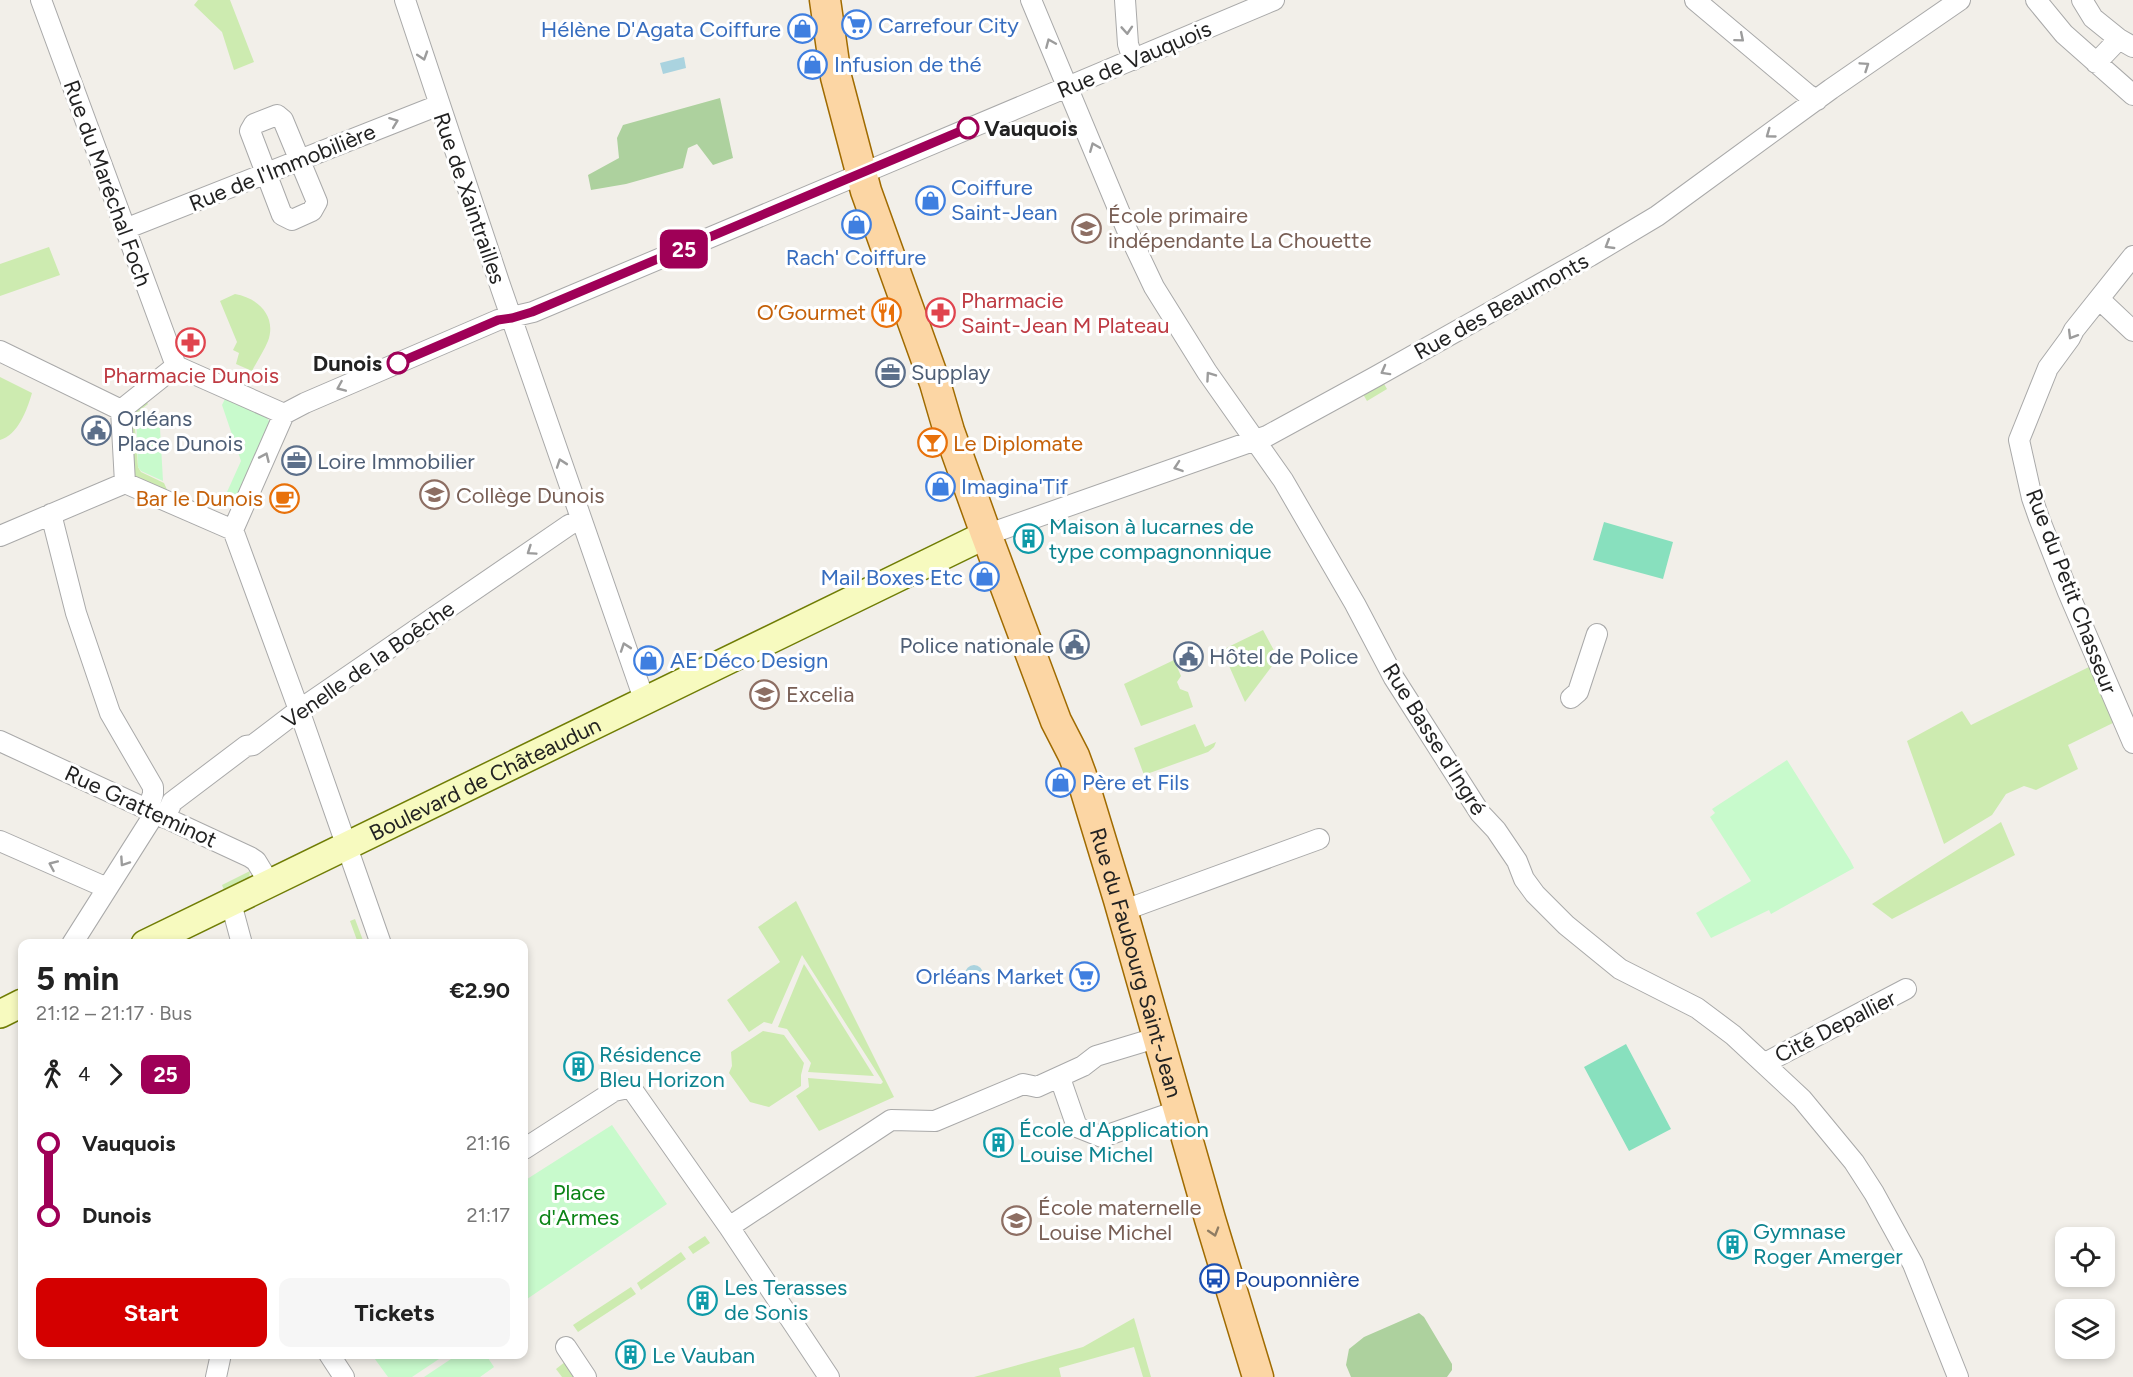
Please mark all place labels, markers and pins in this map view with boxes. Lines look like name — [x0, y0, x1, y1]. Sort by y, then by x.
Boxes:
supermarket icon: Carrefour City — [841, 9, 873, 41]
place label: Carrefour City — [878, 12, 1019, 39]
shop icon: Hélène D'Agata Coiffure — [786, 13, 818, 45]
place label: Hélène D'Agata Coiffure — [541, 16, 781, 43]
shop icon: Infusion de thé — [797, 48, 829, 80]
place label: Infusion de thé — [834, 51, 981, 78]
place label: Vauquois — [984, 115, 1078, 142]
marker: Vauquois — [957, 117, 979, 139]
place label: Coiffure Saint-Jean — [951, 174, 1057, 226]
shop icon: Coiffure Saint-Jean — [914, 184, 946, 216]
place label: École primaire indépendante La Chouette — [1108, 202, 1372, 254]
shop icon: Rach' Coiffure — [840, 209, 872, 241]
school or university icon: École primaire indépendante La Chouette — [1071, 212, 1103, 244]
place label: Rach' Coiffure — [786, 244, 926, 271]
place label: Pharmacie Saint-Jean M Plateau — [961, 287, 1169, 339]
restaurant icon: O’Gourmet — [871, 296, 903, 328]
pharmacy icon: Pharmacie Saint-Jean M Plateau — [924, 297, 956, 329]
place label: O’Gourmet — [757, 299, 866, 326]
pharmacy icon: Pharmacie Dunois — [175, 327, 207, 359]
place label: Dunois — [313, 350, 382, 377]
marker: Dunois — [387, 352, 409, 374]
office icon: Supplay — [874, 356, 906, 388]
place label: Supplay — [911, 359, 991, 386]
place label: Pharmacie Dunois — [103, 362, 279, 389]
place label: Orléans Place Dunois — [117, 405, 243, 457]
public building icon: Orléans Place Dunois — [80, 415, 112, 447]
bar icon: Le Diplomate — [916, 427, 948, 459]
place label: Le Diplomate — [953, 430, 1083, 457]
office icon: Loire Immobilier — [280, 445, 312, 477]
place label: Loire Immobilier — [317, 448, 475, 475]
shop icon: Imagina'Tif — [924, 470, 956, 502]
place label: Imagina'Tif — [961, 473, 1069, 500]
school or university icon: Collège Dunois — [419, 479, 451, 511]
cafe icon: Bar le Dunois — [268, 482, 300, 514]
place label: Collège Dunois — [456, 482, 605, 509]
place label: Bar le Dunois — [135, 485, 263, 512]
place label: Maison à lucarnes de type compagnonnique — [1049, 513, 1272, 565]
building icon: Maison à lucarnes de type compagnonnique — [1012, 523, 1044, 555]
shop icon: Mail Boxes Etc — [968, 561, 1000, 593]
place label: Mail Boxes Etc — [820, 564, 963, 591]
public building icon: Police nationale — [1059, 629, 1091, 661]
place label: Police nationale — [899, 632, 1054, 659]
public building icon: Hôtel de Police — [1172, 640, 1204, 672]
place label: Hôtel de Police — [1209, 643, 1358, 670]
shop icon: AE Déco Design — [633, 644, 665, 676]
place label: AE Déco Design — [670, 647, 828, 674]
school or university icon: Excelia — [749, 678, 781, 710]
place label: Excelia — [786, 681, 854, 708]
shop icon: Père et Fils — [1045, 766, 1077, 798]
place label: Père et Fils — [1082, 769, 1189, 796]
supermarket icon: Orléans Market — [1069, 960, 1101, 992]
place label: Orléans Market — [915, 963, 1064, 990]
place label: Résidence Bleu Horizon — [599, 1041, 725, 1093]
building icon: Résidence Bleu Horizon — [562, 1051, 594, 1083]
place label: École d'Application Louise Michel — [1019, 1116, 1209, 1168]
building icon: École d'Application Louise Michel — [982, 1126, 1014, 1158]
place label: École maternelle Louise Michel — [1038, 1194, 1202, 1246]
school or university icon: École maternelle Louise Michel — [1001, 1204, 1033, 1236]
place label: Gymnase Roger Amerger — [1753, 1218, 1903, 1270]
building icon: Gymnase Roger Amerger — [1716, 1228, 1748, 1260]
bus stop icon: Pouponnière — [1198, 1263, 1230, 1295]
place label: Pouponnière — [1235, 1266, 1359, 1293]
place label: Les Terasses de Sonis — [724, 1274, 847, 1326]
building icon: Les Terasses de Sonis — [687, 1284, 719, 1316]
building icon: Le Vauban — [615, 1339, 647, 1371]
place label: Le Vauban — [652, 1342, 755, 1369]

